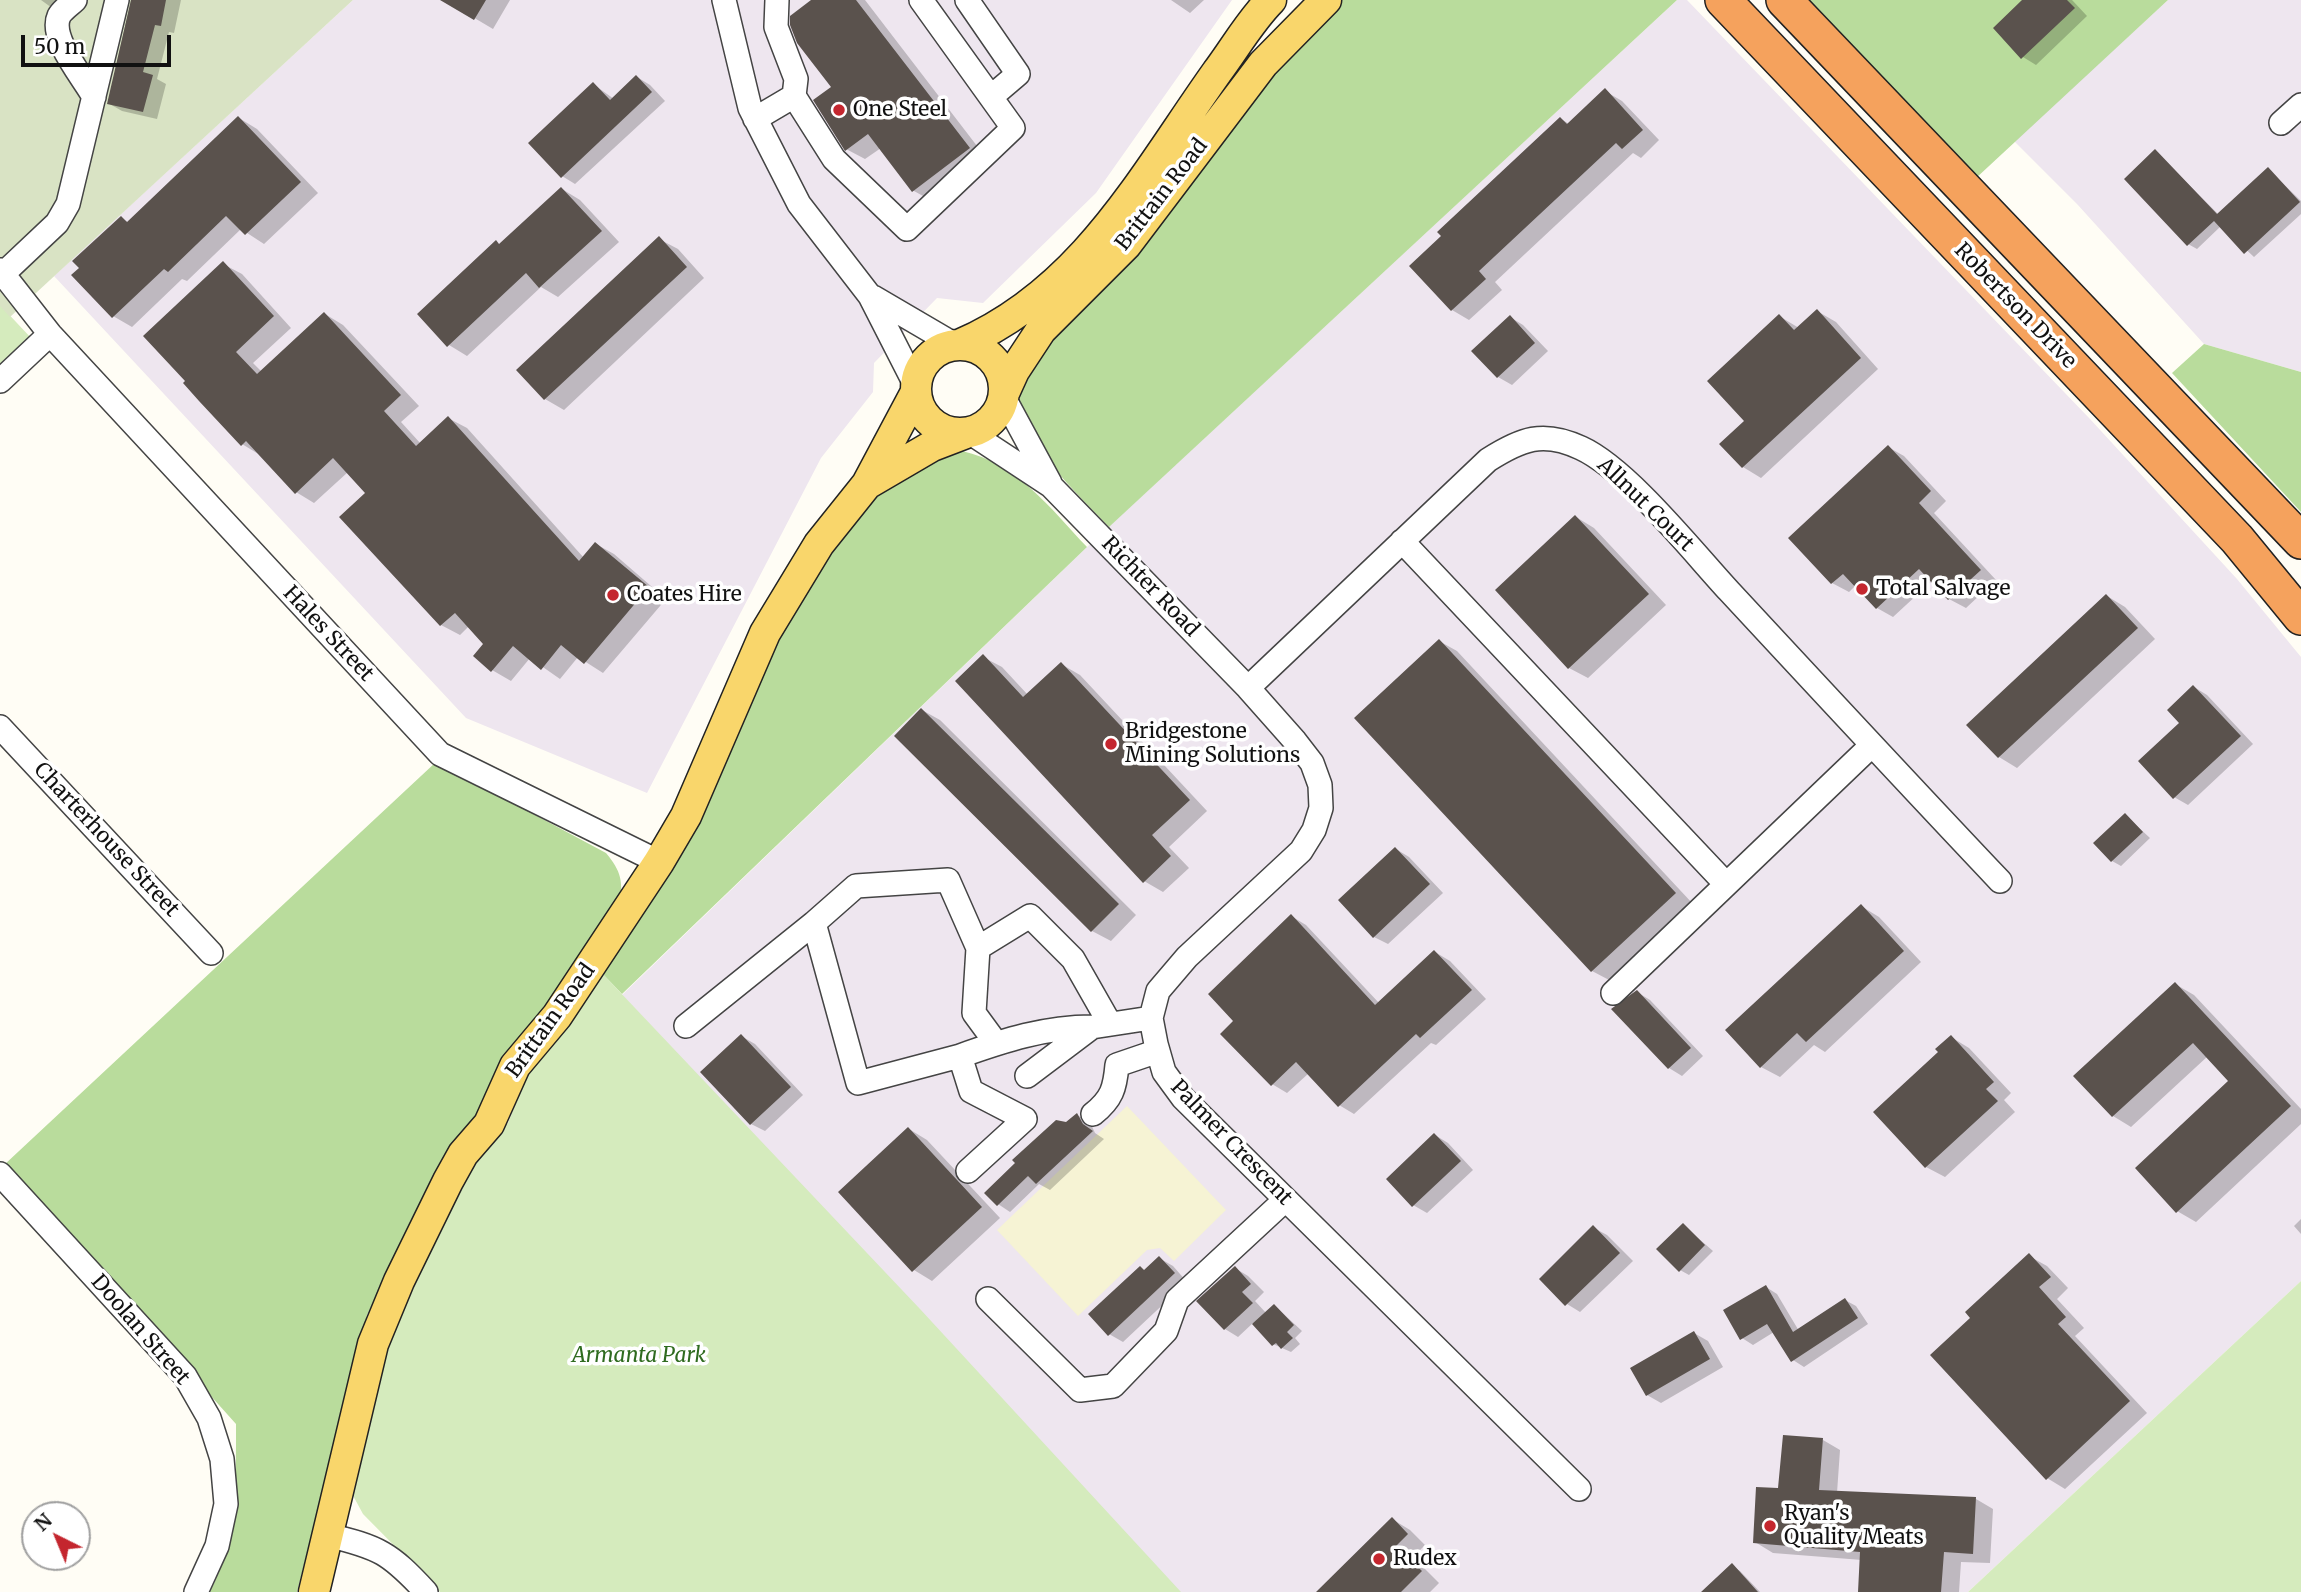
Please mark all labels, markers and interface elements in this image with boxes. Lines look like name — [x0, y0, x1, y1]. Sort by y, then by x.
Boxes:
scale bar — [24, 21, 175, 65]
text: 50 m — [34, 33, 85, 60]
place label: One Steel — [853, 97, 947, 123]
marker: One Steel — [831, 102, 847, 118]
street label: Brittain Road — [1111, 134, 1213, 256]
street label: Robertson Drive — [1949, 238, 2081, 374]
street label: Allnut Court — [1592, 453, 1698, 557]
street label: Richter Road — [1096, 532, 1204, 642]
place label: Total Salvage — [1876, 576, 2010, 602]
street label: Hales Street — [278, 581, 378, 687]
marker: Total Salvage — [1854, 581, 1870, 597]
place label: Coates Hire — [627, 582, 742, 608]
marker: Coates Hire — [605, 587, 621, 603]
place label: Bridgestone Mining Solutions — [1125, 719, 1300, 769]
marker: Bridgestone Mining Solutions — [1103, 736, 1119, 752]
street label: Charterhouse Street — [28, 758, 184, 922]
street label: Brittain Road — [501, 959, 601, 1083]
street label: Palmer Crescent — [1165, 1075, 1297, 1211]
street label: Doolan Street — [85, 1270, 195, 1390]
park label: Armanta Park — [572, 1343, 706, 1369]
north arrow — [21, 1501, 91, 1571]
place label: Ryan's Quality Meats — [1784, 1501, 1924, 1551]
text: N — [29, 1508, 57, 1536]
marker: Ryan's Quality Meats — [1762, 1518, 1778, 1534]
place label: Rudex — [1393, 1546, 1457, 1572]
marker: Rudex — [1371, 1551, 1387, 1567]

